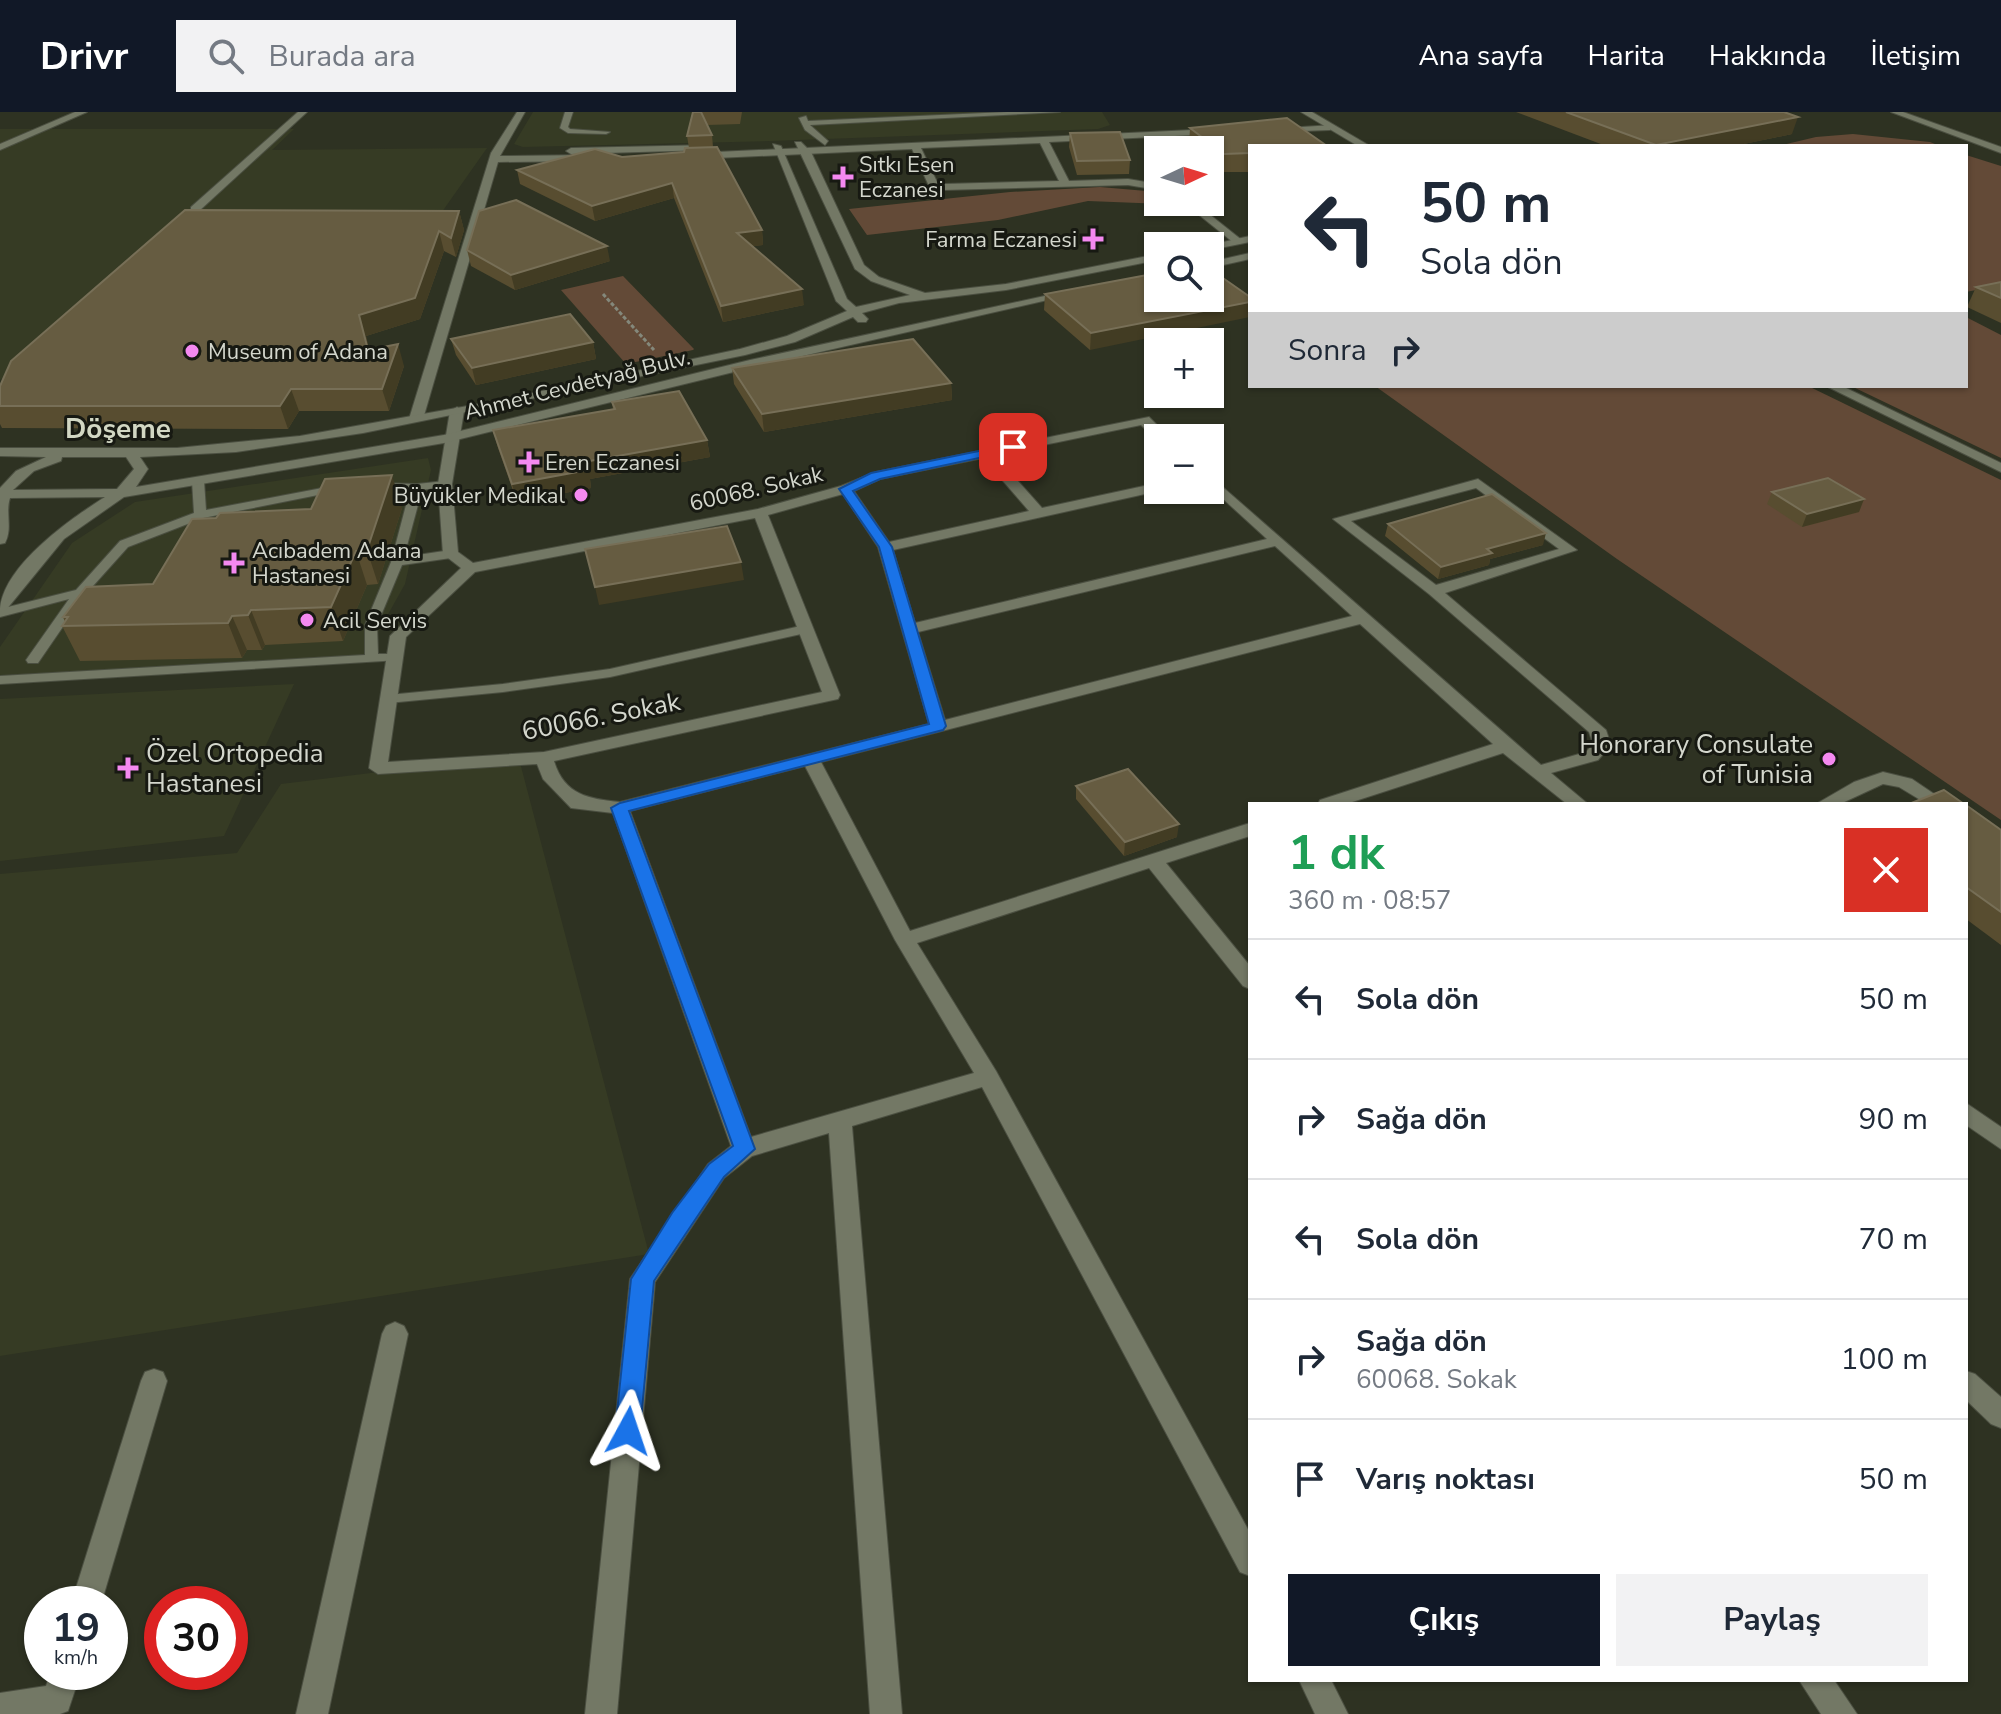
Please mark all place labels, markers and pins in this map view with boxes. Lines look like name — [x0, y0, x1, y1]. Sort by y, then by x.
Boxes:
place label: Sıtkı Esen Eczanesi — [859, 150, 955, 205]
marker: Sıtkı Esen Eczanesi — [834, 168, 852, 186]
place label: Farma Eczanesi — [925, 225, 1077, 255]
marker: Farma Eczanesi — [1084, 230, 1102, 248]
place label: Museum of Adana — [208, 337, 388, 367]
marker: Museum of Adana — [183, 342, 201, 360]
pin — [979, 413, 1047, 481]
place label: Eren Eczanesi — [545, 448, 680, 478]
marker: Eren Eczanesi — [520, 453, 538, 471]
place label: Büyükler Medikal — [394, 481, 565, 511]
marker: Büyükler Medikal — [572, 486, 590, 504]
place label: Acıbadem Adana Hastanesi — [252, 536, 421, 591]
marker: Acıbadem Adana Hastanesi — [223, 552, 245, 574]
place label: Acil Servis — [323, 606, 427, 636]
marker: Acil Servis — [298, 611, 316, 629]
place label: Honorary Consulate of Tunisia — [1579, 727, 1813, 792]
place label: Özel Ortopedia Hastanesi — [146, 736, 323, 801]
marker: Honorary Consulate of Tunisia — [1820, 750, 1838, 768]
marker: Özel Ortopedia Hastanesi — [117, 757, 139, 779]

